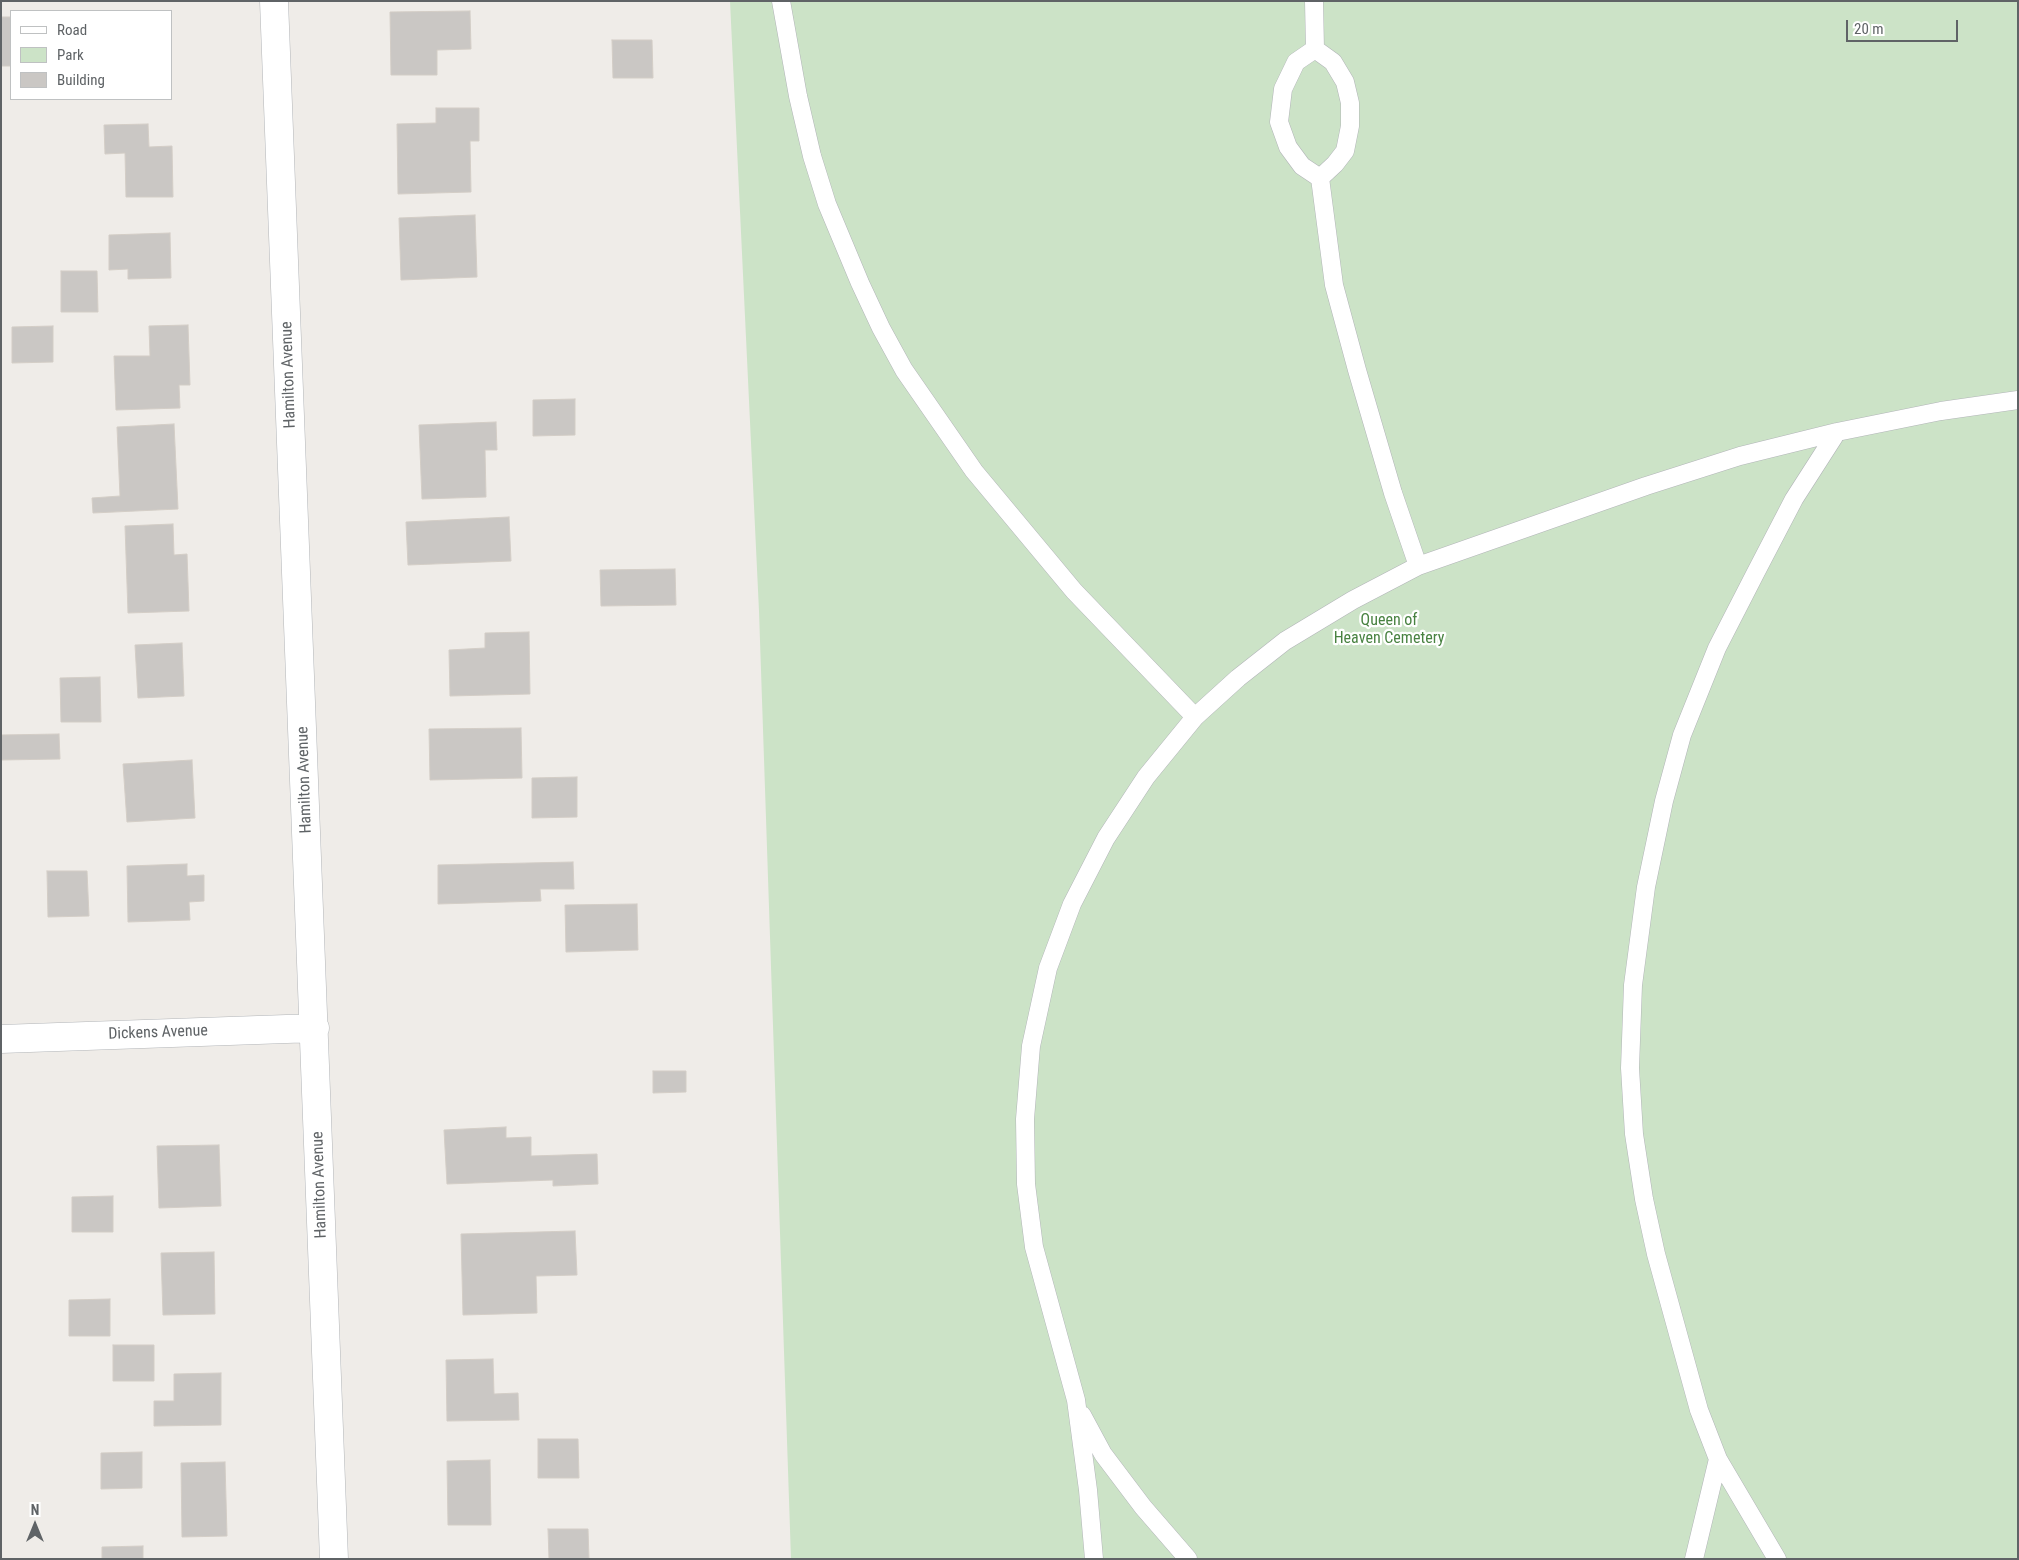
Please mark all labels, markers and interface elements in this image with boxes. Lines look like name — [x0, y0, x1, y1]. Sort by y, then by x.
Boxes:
legend — [10, 10, 172, 100]
scale bar — [1849, 10, 1962, 42]
text: 20 m — [1854, 20, 1884, 38]
text: Road — [57, 21, 87, 39]
text: Park — [57, 46, 84, 64]
text: Building — [57, 71, 105, 89]
street label: Hamilton Avenue — [278, 321, 300, 429]
park label: Queen of Heaven Cemetery — [1334, 611, 1444, 649]
street label: Hamilton Avenue — [294, 726, 316, 834]
street label: Dickens Avenue — [108, 1022, 208, 1044]
street label: Hamilton Avenue — [309, 1131, 331, 1239]
north arrow — [10, 1500, 60, 1550]
text: N — [31, 1502, 39, 1518]

